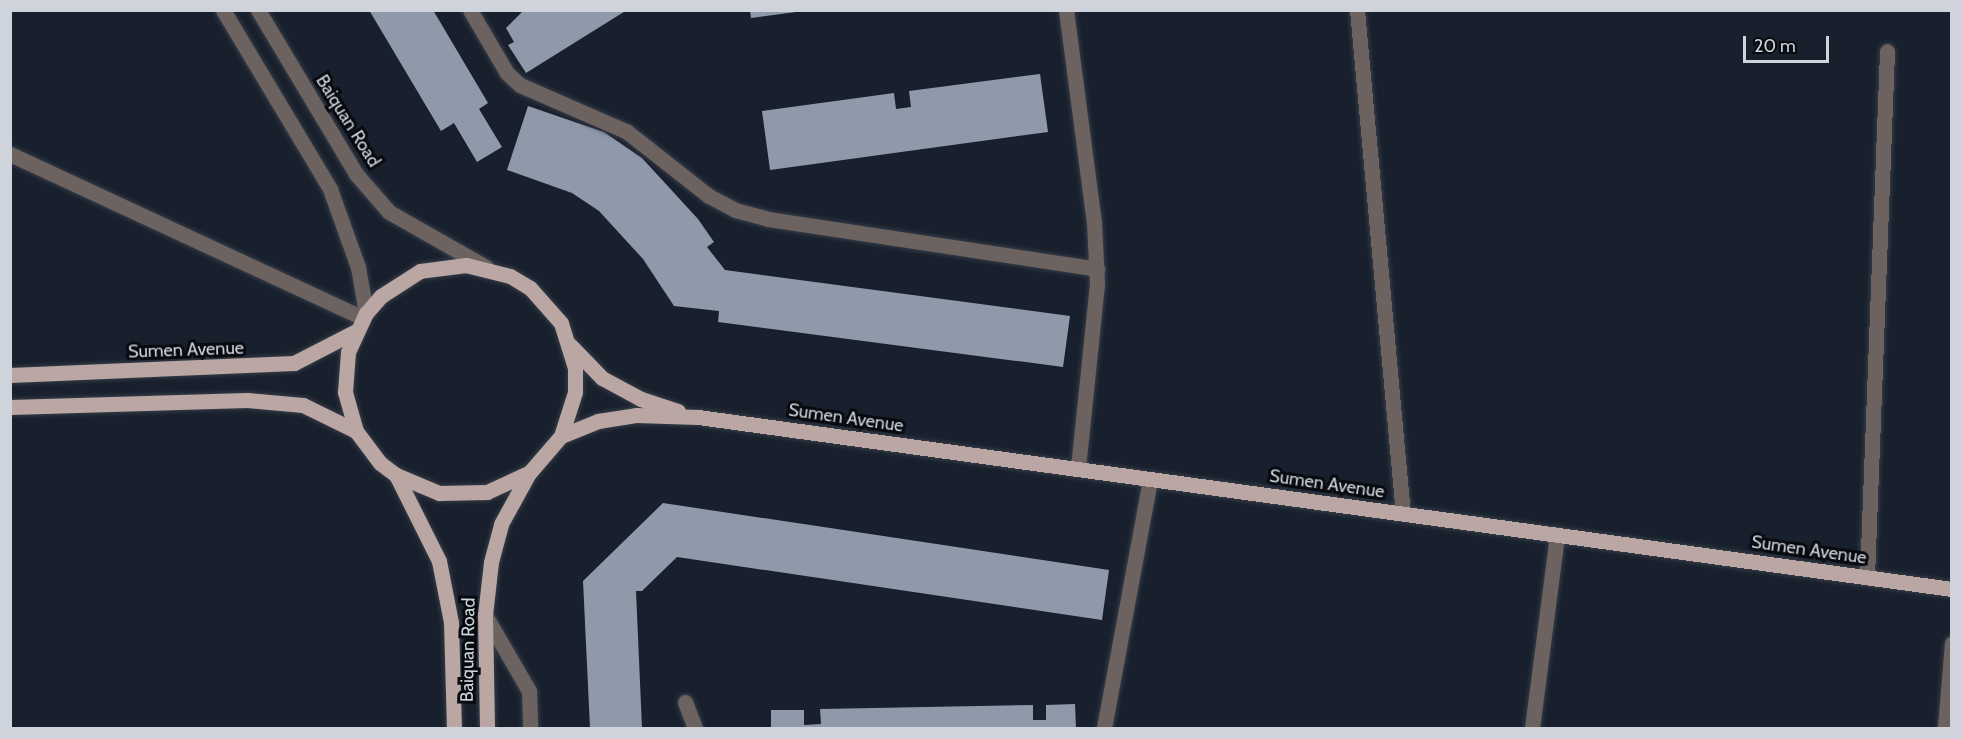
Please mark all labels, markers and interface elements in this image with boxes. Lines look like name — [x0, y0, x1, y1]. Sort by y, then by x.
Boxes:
scale bar — [1746, 24, 1832, 62]
text: 20 m — [1754, 35, 1796, 57]
street label: Baiquan Road — [311, 71, 385, 171]
street label: Sumen Avenue — [128, 337, 244, 363]
street label: Sumen Avenue — [787, 399, 905, 437]
street label: Sumen Avenue — [1268, 465, 1386, 503]
street label: Sumen Avenue — [1750, 531, 1868, 569]
street label: Baiquan Road — [456, 598, 480, 702]

